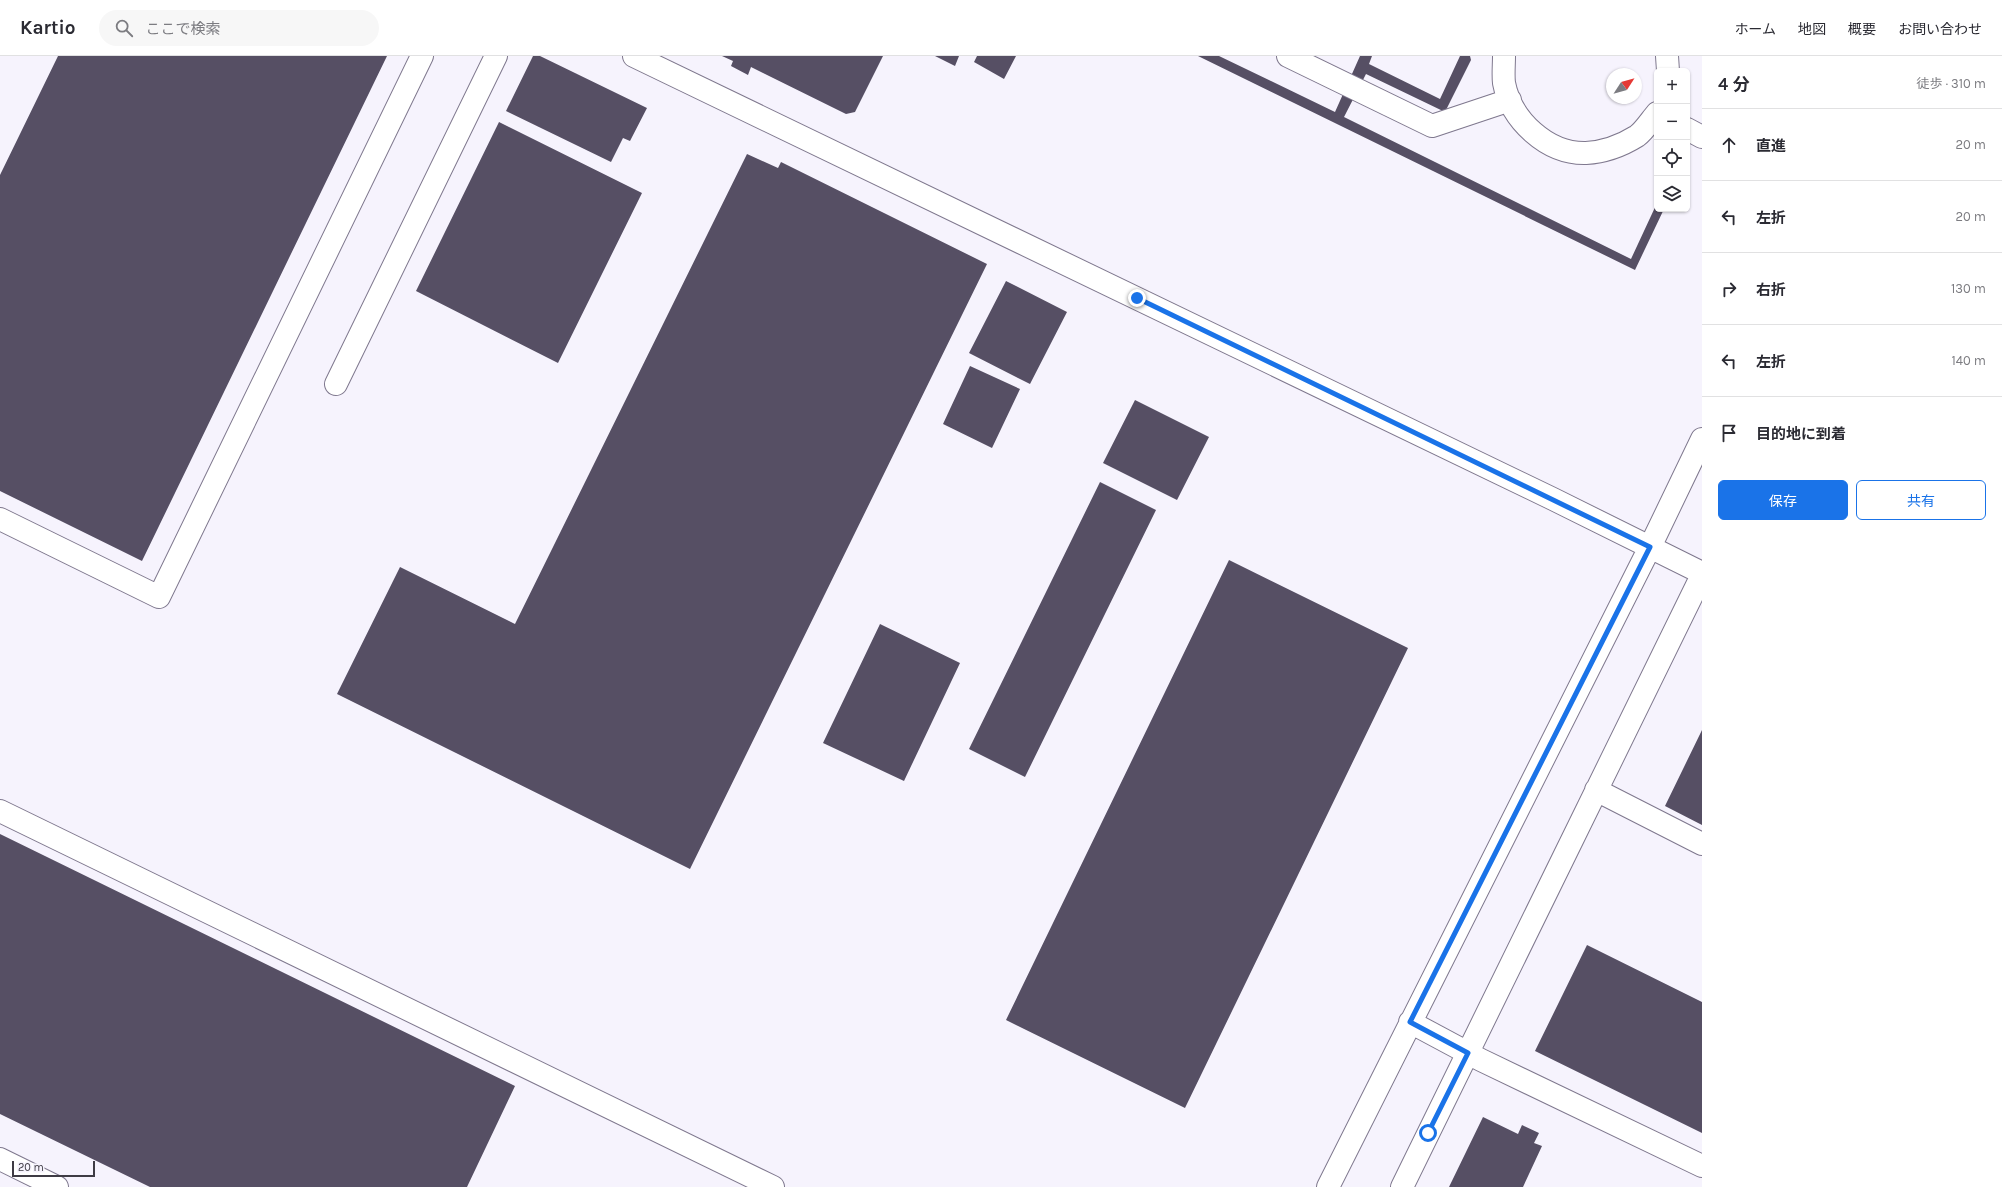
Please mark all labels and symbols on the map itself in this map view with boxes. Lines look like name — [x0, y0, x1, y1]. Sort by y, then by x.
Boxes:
north arrow — [1606, 68, 1642, 104]
route end — [1128, 289, 1146, 307]
route start — [1419, 1124, 1437, 1142]
scale bar — [12, 1159, 95, 1178]

